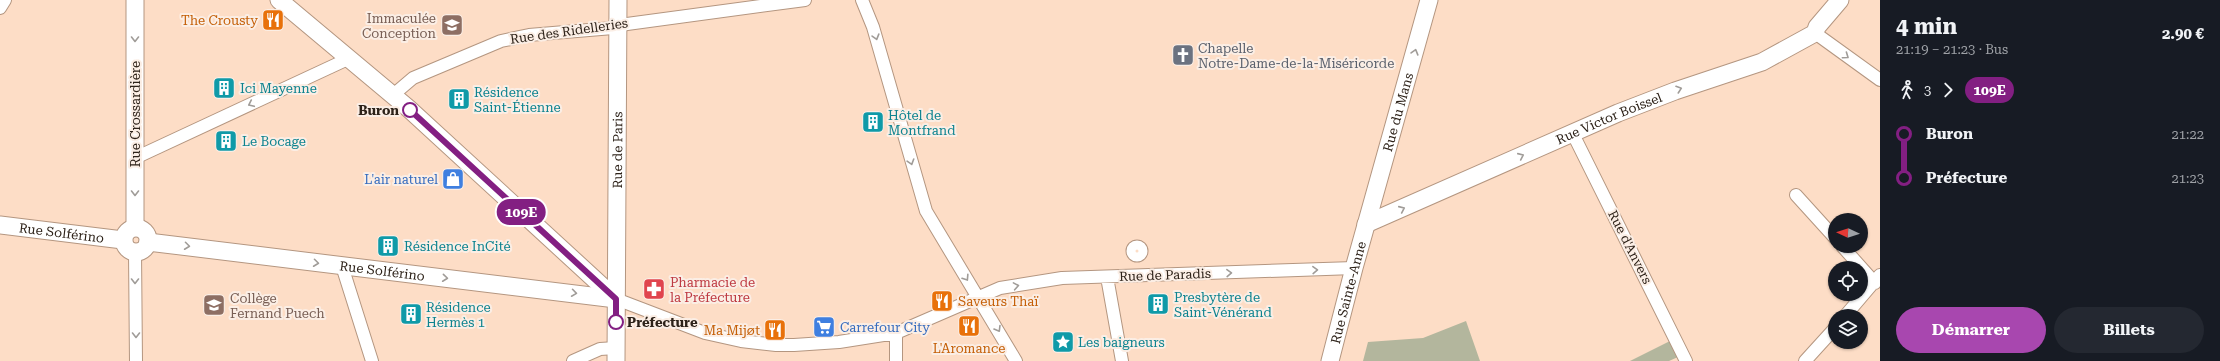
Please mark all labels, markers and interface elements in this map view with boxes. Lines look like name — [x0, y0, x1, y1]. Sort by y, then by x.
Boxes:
restaurant icon: The Crousty — [260, 7, 286, 33]
place label: Immaculée Conception — [362, 11, 437, 41]
school or university icon: Immaculée Conception — [439, 12, 465, 38]
place label: The Crousty — [181, 13, 258, 28]
text: 4 min — [1896, 14, 1957, 39]
street label: Rue des Ridelleries — [509, 15, 629, 47]
text: 2.90 € — [2162, 25, 2204, 43]
one-way arrow — [871, 33, 879, 40]
one-way arrow — [131, 36, 139, 42]
place label: Chapelle Notre-Dame-de-la-Miséricorde — [1198, 41, 1394, 71]
church icon: Chapelle Notre-Dame-de-la-Miséricorde — [1170, 42, 1196, 68]
text: 21:19 – 21:23 · Bus — [1896, 42, 2008, 57]
one-way arrow — [1410, 49, 1419, 56]
one-way arrow — [1842, 51, 1849, 58]
street label: Rue Crossardière — [128, 61, 143, 167]
street label: Rue du Mans — [1380, 71, 1416, 153]
building icon: Ici Mayenne — [211, 75, 237, 101]
icon: walk — [1896, 79, 1918, 101]
icon: forward — [1937, 79, 1959, 101]
place label: Ici Mayenne — [240, 81, 317, 96]
text: 109E — [1973, 82, 2006, 98]
text: 3 — [1924, 83, 1931, 98]
place label: Résidence Saint-Étienne — [474, 85, 561, 115]
building icon: Résidence Saint-Étienne — [446, 86, 472, 112]
one-way arrow — [1676, 86, 1683, 94]
street label: Rue Victor Boissel — [1554, 89, 1664, 147]
one-way arrow — [247, 99, 255, 107]
marker: Buron — [402, 102, 418, 118]
place label: Buron — [358, 103, 399, 118]
place label: Hôtel de Montfrand — [888, 108, 956, 138]
building icon: Hôtel de Montfrand — [860, 109, 886, 135]
street label: Rue de Paris — [609, 111, 625, 189]
text: Buron — [1926, 125, 1973, 143]
text: 21:22 — [2172, 127, 2204, 142]
building icon: Le Bocage — [213, 128, 239, 154]
place label: Le Bocage — [242, 134, 306, 149]
one-way arrow — [1517, 153, 1524, 161]
one-way arrow — [906, 158, 915, 165]
shop icon: L'air naturel — [440, 166, 466, 192]
text: Préfecture — [1926, 169, 2007, 187]
text: 21:23 — [2172, 171, 2204, 186]
place label: L'air naturel — [364, 172, 438, 187]
one-way arrow — [131, 190, 139, 196]
line badge: 109E — [493, 199, 549, 225]
text: 109E — [505, 204, 537, 220]
one-way arrow — [1398, 205, 1405, 213]
street label: Rue d'Anvers — [1605, 208, 1655, 286]
north arrow — [1828, 213, 1868, 253]
map controls — [1828, 213, 1868, 349]
street label: Rue Solférino — [18, 220, 105, 245]
building icon: Résidence InCité — [375, 233, 401, 259]
place label: Résidence InCité — [404, 239, 511, 254]
street label: Rue Sainte-Anne — [1327, 239, 1369, 345]
one-way arrow — [184, 242, 190, 251]
one-way arrow — [312, 258, 319, 267]
street label: Rue Solférino — [339, 258, 426, 283]
button: locate — [1828, 261, 1868, 301]
one-way arrow — [1312, 265, 1318, 274]
street label: Rue de Paradis — [1119, 266, 1211, 284]
one-way arrow — [1226, 269, 1232, 277]
one-way arrow — [442, 274, 448, 283]
one-way arrow — [961, 274, 968, 281]
place label: Pharmacie de la Préfecture — [670, 275, 755, 305]
pharmacy icon: Pharmacie de la Préfecture — [641, 276, 667, 302]
one-way arrow — [131, 278, 139, 284]
one-way arrow — [1013, 282, 1019, 291]
one-way arrow — [571, 288, 577, 297]
restaurant icon: Saveurs Thaï — [929, 288, 955, 314]
place label: Presbytère de Saint-Vénérand — [1174, 290, 1272, 320]
place label: Collège Fernand Puech — [230, 291, 325, 321]
building icon: Presbytère de Saint-Vénérand — [1145, 291, 1171, 317]
school or university icon: Collège Fernand Puech — [201, 292, 227, 318]
place label: Saveurs Thaï — [958, 294, 1039, 309]
place label: Résidence Hermès 1 — [426, 300, 491, 330]
building icon: Résidence Hermès 1 — [398, 301, 424, 327]
button: Démarrer — [1896, 307, 2046, 353]
button: Billets — [2054, 307, 2204, 353]
button: layers — [1828, 309, 1868, 349]
restaurant icon: L'Aromance — [956, 313, 982, 339]
marker: Préfecture — [608, 314, 624, 330]
supermarket icon: Carrefour City — [811, 314, 837, 340]
place label: Préfecture — [627, 315, 698, 330]
restaurant icon: Ma Mijøt — [762, 317, 788, 343]
place label: Carrefour City — [840, 320, 930, 335]
place label: Ma Mijøt — [704, 323, 760, 338]
one-way arrow — [993, 325, 1000, 332]
place icon: Les baigneurs — [1050, 329, 1076, 355]
one-way arrow — [132, 332, 140, 338]
place label: Les baigneurs — [1078, 335, 1165, 350]
place label: L'Aromance — [933, 341, 1005, 356]

